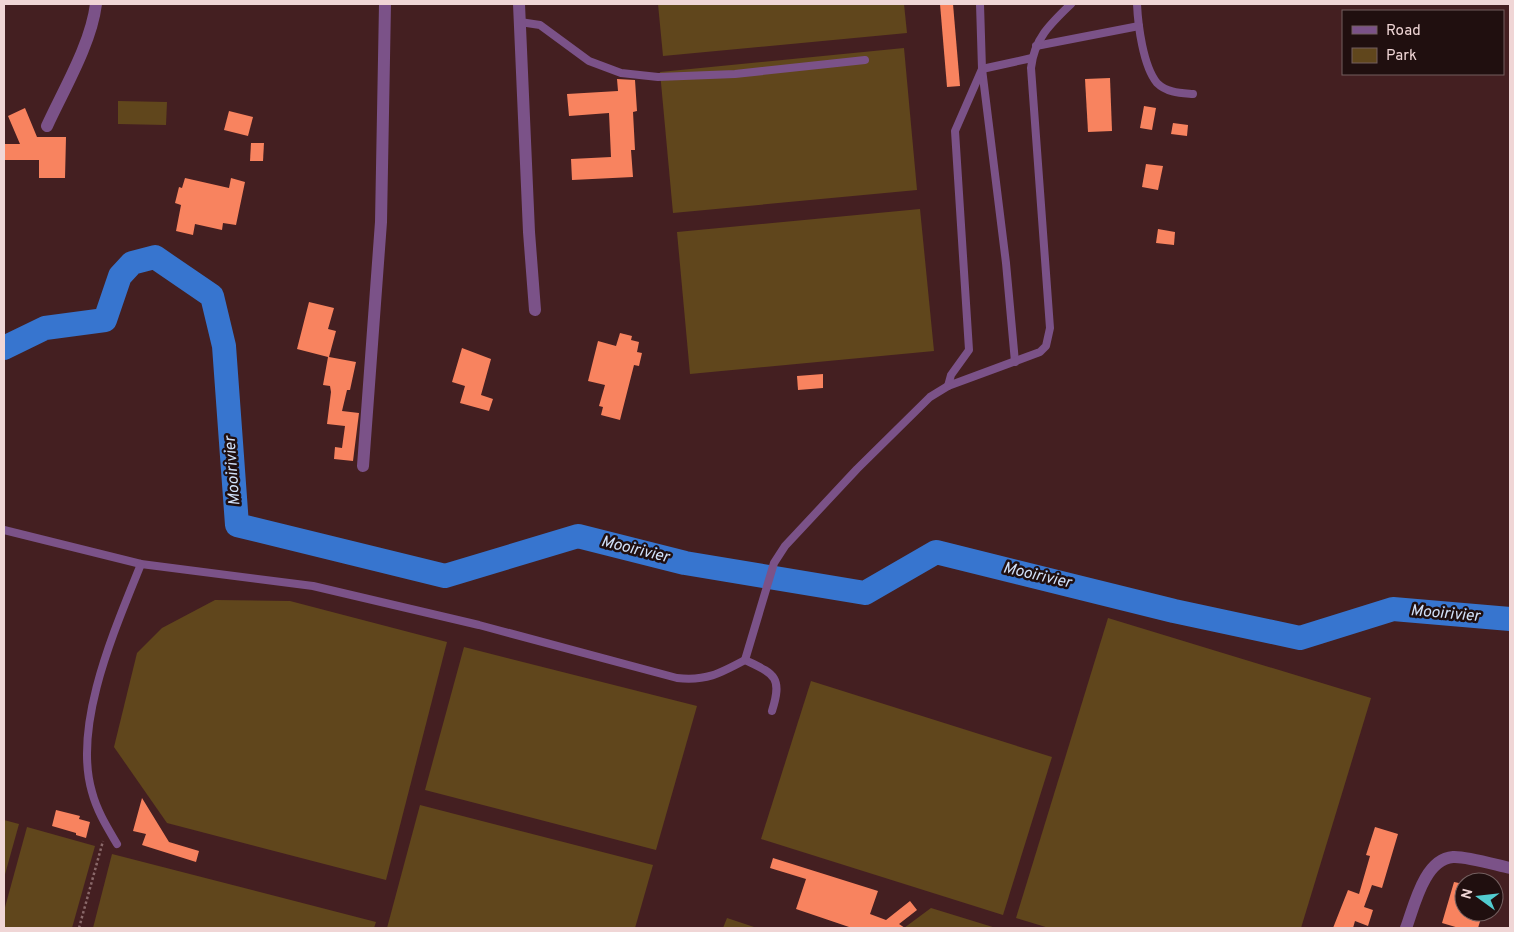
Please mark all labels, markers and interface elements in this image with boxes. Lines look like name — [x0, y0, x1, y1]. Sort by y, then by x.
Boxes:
legend — [1342, 10, 1504, 75]
text: Road — [1386, 22, 1421, 41]
text: Park — [1386, 47, 1417, 66]
water label: Mooirivier — [220, 434, 245, 506]
water label: Mooirivier — [599, 532, 673, 569]
water label: Mooirivier — [1001, 558, 1075, 594]
water label: Mooirivier — [1409, 601, 1482, 627]
north arrow — [1454, 872, 1504, 922]
text: N — [1458, 887, 1477, 901]

